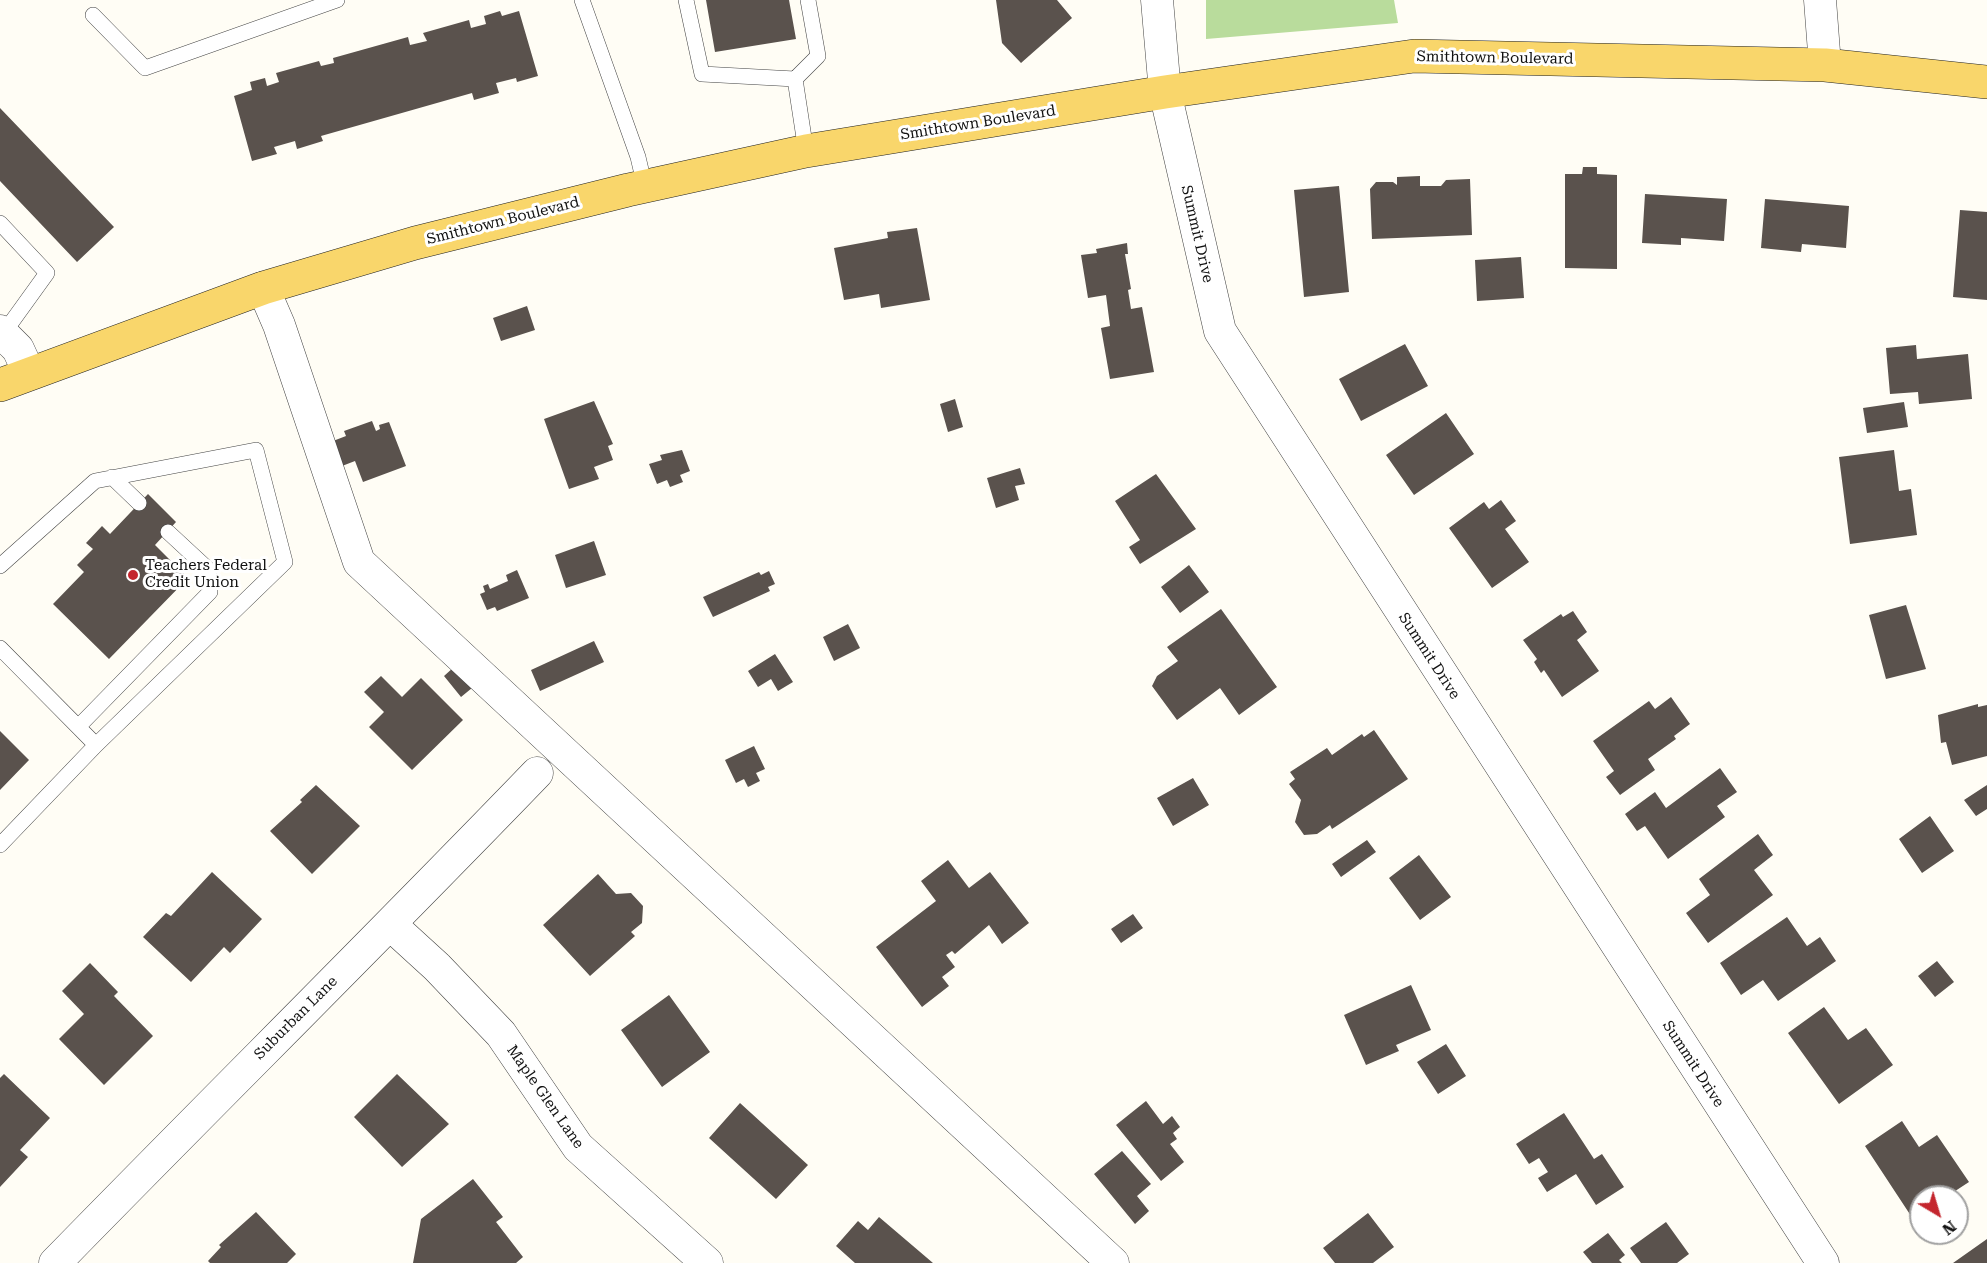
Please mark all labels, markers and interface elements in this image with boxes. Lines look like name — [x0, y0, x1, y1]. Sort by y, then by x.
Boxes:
street label: Smithtown Boulevard — [1416, 48, 1574, 68]
street label: Smithtown Boulevard — [899, 102, 1057, 144]
street label: Summit Drive — [1177, 184, 1217, 284]
street label: Smithtown Boulevard — [425, 193, 581, 249]
place label: Teachers Federal Credit Union — [145, 557, 267, 592]
marker: Teachers Federal Credit Union — [126, 568, 140, 582]
street label: Summit Drive — [1394, 609, 1464, 703]
street label: Suburban Lane — [251, 973, 341, 1063]
street label: Summit Drive — [1658, 1017, 1728, 1111]
street label: Maple Glen Lane — [503, 1042, 587, 1152]
north arrow — [1909, 1185, 1969, 1245]
text: N — [1938, 1217, 1960, 1239]

